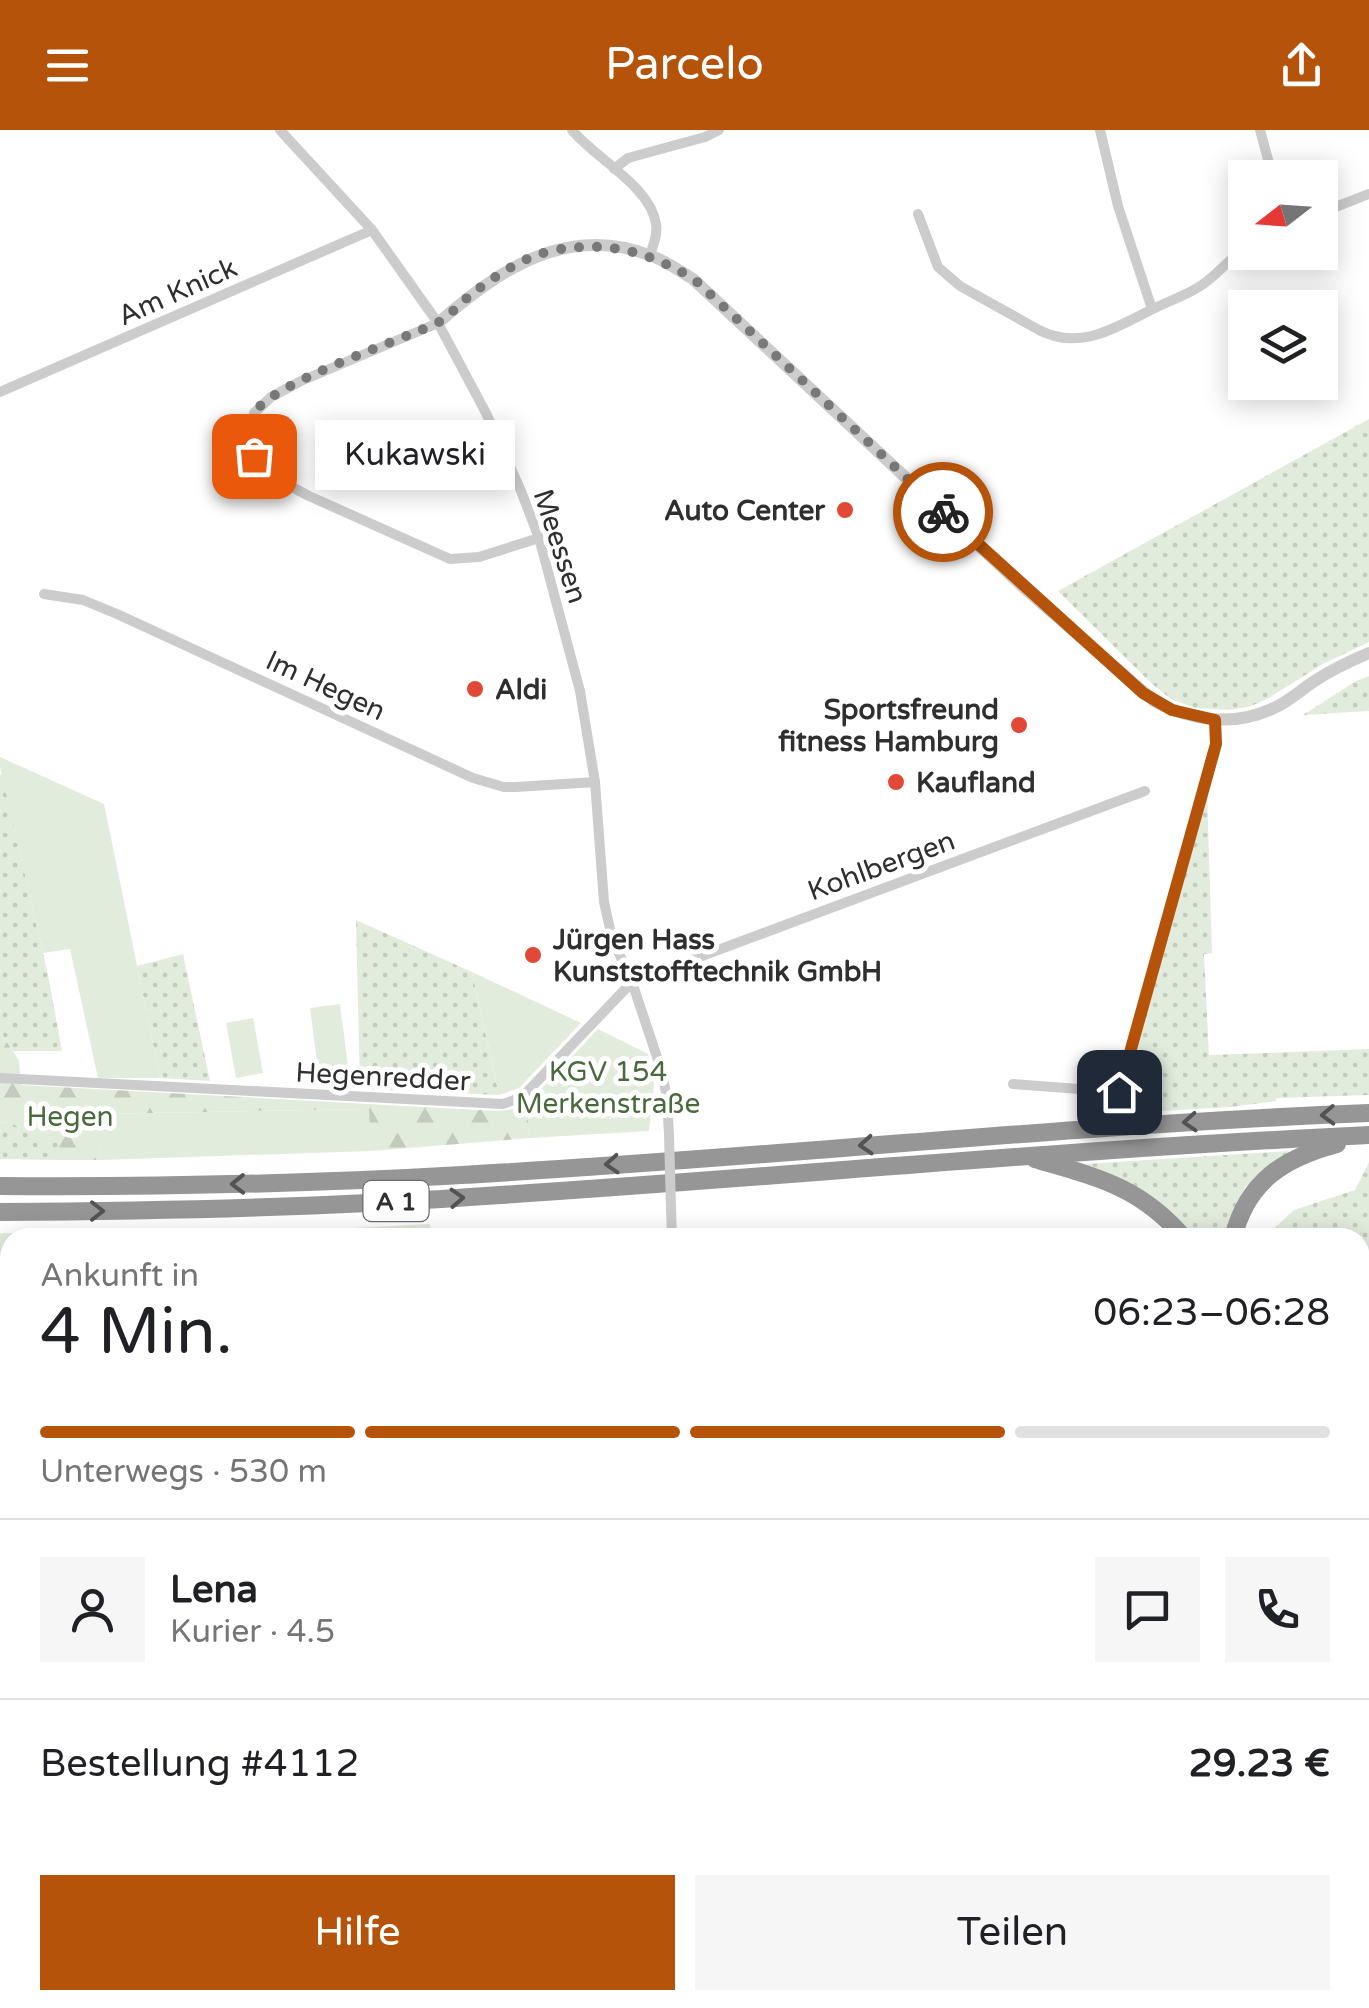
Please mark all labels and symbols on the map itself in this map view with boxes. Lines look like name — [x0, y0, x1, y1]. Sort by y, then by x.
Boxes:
north arrow — [1228, 160, 1338, 270]
street label: Am Knick — [113, 251, 242, 333]
pin — [212, 414, 297, 499]
callout: Kukawski — [314, 421, 514, 491]
courier — [893, 462, 993, 562]
street label: Meessen — [526, 485, 594, 608]
place label: Auto Center — [664, 494, 826, 528]
marker: Auto Center — [834, 499, 856, 521]
street label: Im Hegen — [260, 643, 391, 728]
place label: Aldi — [495, 673, 547, 707]
marker: Aldi — [464, 678, 486, 700]
place label: Sportsfreund fitness Hamburg — [778, 693, 999, 759]
marker: Sportsfreund fitness Hamburg — [1008, 714, 1030, 736]
place label: Kaufland — [916, 766, 1036, 800]
marker: Kaufland — [885, 771, 907, 793]
street label: Kohlbergen — [803, 824, 960, 908]
place label: Jürgen Hass Kunststofftechnik GmbH — [552, 923, 882, 989]
marker: Jürgen Hass Kunststofftechnik GmbH — [522, 944, 544, 966]
pin — [1077, 1050, 1162, 1135]
street label: Hegenredder — [295, 1055, 472, 1099]
park label: KGV 154 Merkenstraße — [516, 1055, 700, 1121]
park label: Hegen — [26, 1100, 114, 1134]
one-way arrow — [1320, 1104, 1336, 1125]
one-way arrow — [1182, 1111, 1198, 1132]
one-way arrow — [858, 1134, 874, 1155]
one-way arrow — [604, 1153, 620, 1175]
one-way arrow — [229, 1173, 245, 1194]
road number: A 1 — [364, 1181, 428, 1221]
one-way arrow — [450, 1188, 466, 1209]
one-way arrow — [90, 1200, 106, 1222]

